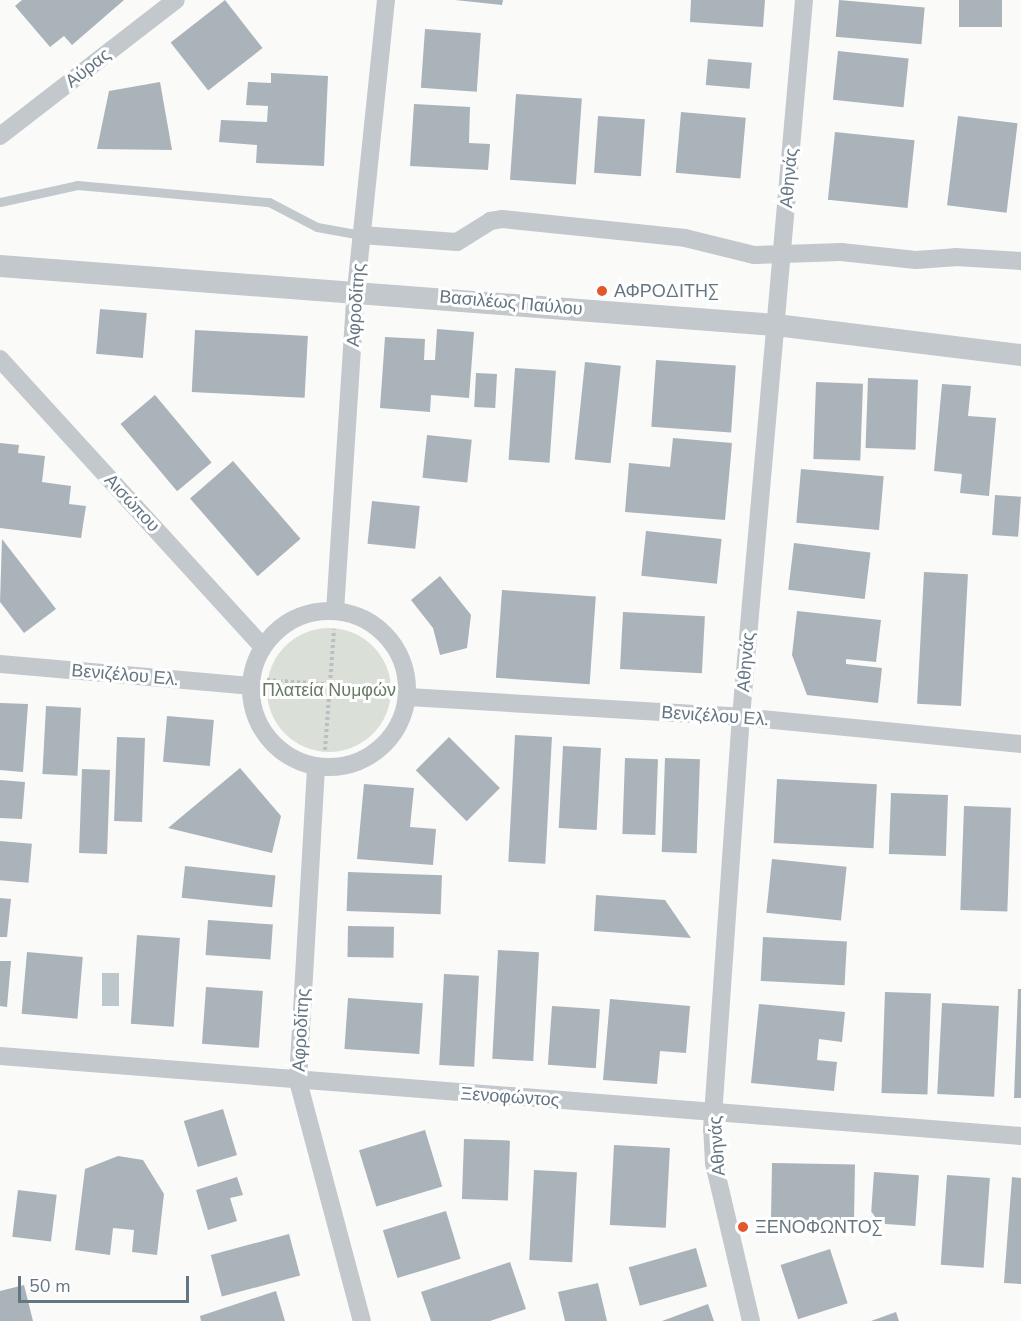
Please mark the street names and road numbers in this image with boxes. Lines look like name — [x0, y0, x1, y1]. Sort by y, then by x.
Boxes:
street label: Αύρας — [61, 44, 115, 92]
street label: Αθηνάς — [776, 147, 802, 209]
street label: Αφροδίτης — [342, 262, 370, 348]
street label: Βασιλέως Παύλου — [438, 286, 584, 320]
street label: Αισώπου — [100, 469, 164, 537]
street label: Αθηνάς — [733, 631, 759, 693]
street label: Βενιζέλου Ελ. — [71, 660, 179, 690]
street label: Βενιζέλου Ελ. — [661, 701, 769, 731]
street label: Αφροδίτης — [288, 988, 314, 1072]
street label: Ξενοφώντος — [460, 1083, 560, 1111]
street label: Αθηνάς — [704, 1115, 730, 1177]

